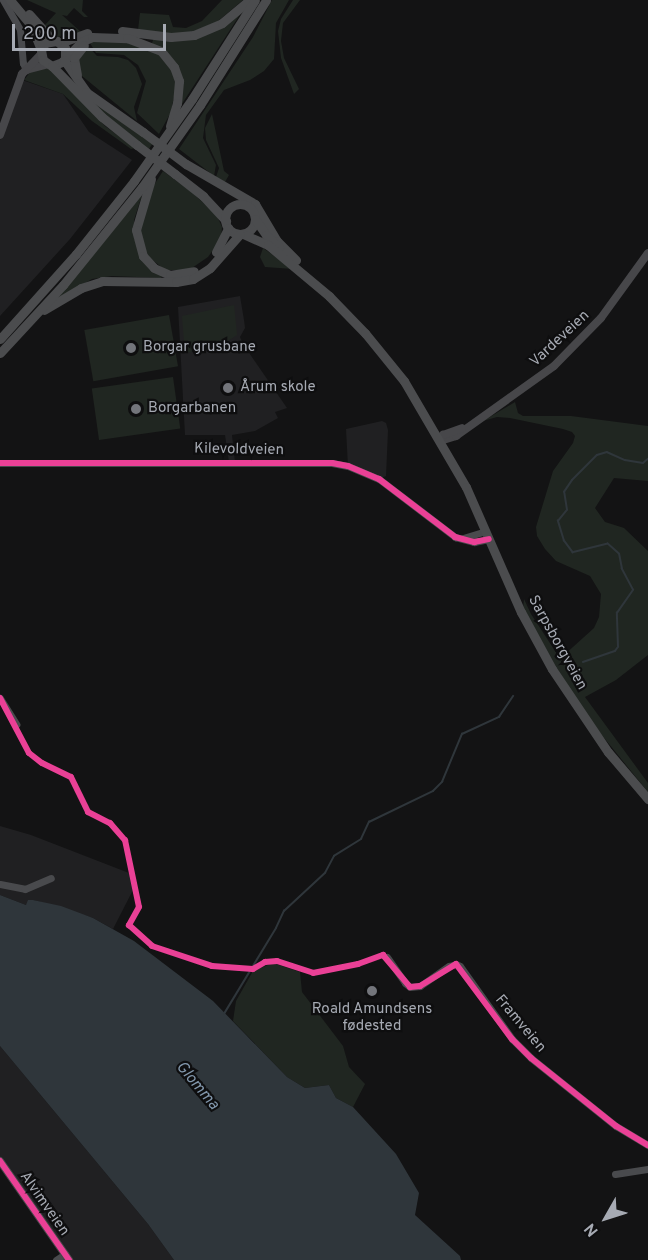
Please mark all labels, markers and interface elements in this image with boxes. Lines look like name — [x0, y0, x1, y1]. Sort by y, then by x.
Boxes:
scale bar — [15, 12, 170, 50]
text: 200 m — [23, 23, 76, 46]
street label: Vardeveien — [527, 307, 593, 371]
place label: Borgar grusbane — [143, 339, 256, 357]
marker: Borgar grusbane — [124, 341, 138, 355]
place label: Årum skole — [240, 379, 316, 397]
marker: Årum skole — [221, 381, 235, 395]
place label: Borgarbanen — [148, 400, 236, 418]
marker: Borgarbanen — [129, 402, 143, 416]
street label: Kilevoldveien — [194, 440, 284, 460]
street label: Sarpsborgveien — [524, 593, 590, 693]
marker: Roald Amundsens fødested — [365, 984, 379, 998]
street label: Framveien — [491, 991, 549, 1057]
place label: Roald Amundsens fødested — [311, 1000, 433, 1035]
water label: Glomma — [171, 1058, 223, 1114]
street label: Alvimveien — [15, 1168, 73, 1240]
north arrow — [576, 1188, 636, 1248]
text: N — [581, 1219, 603, 1240]

